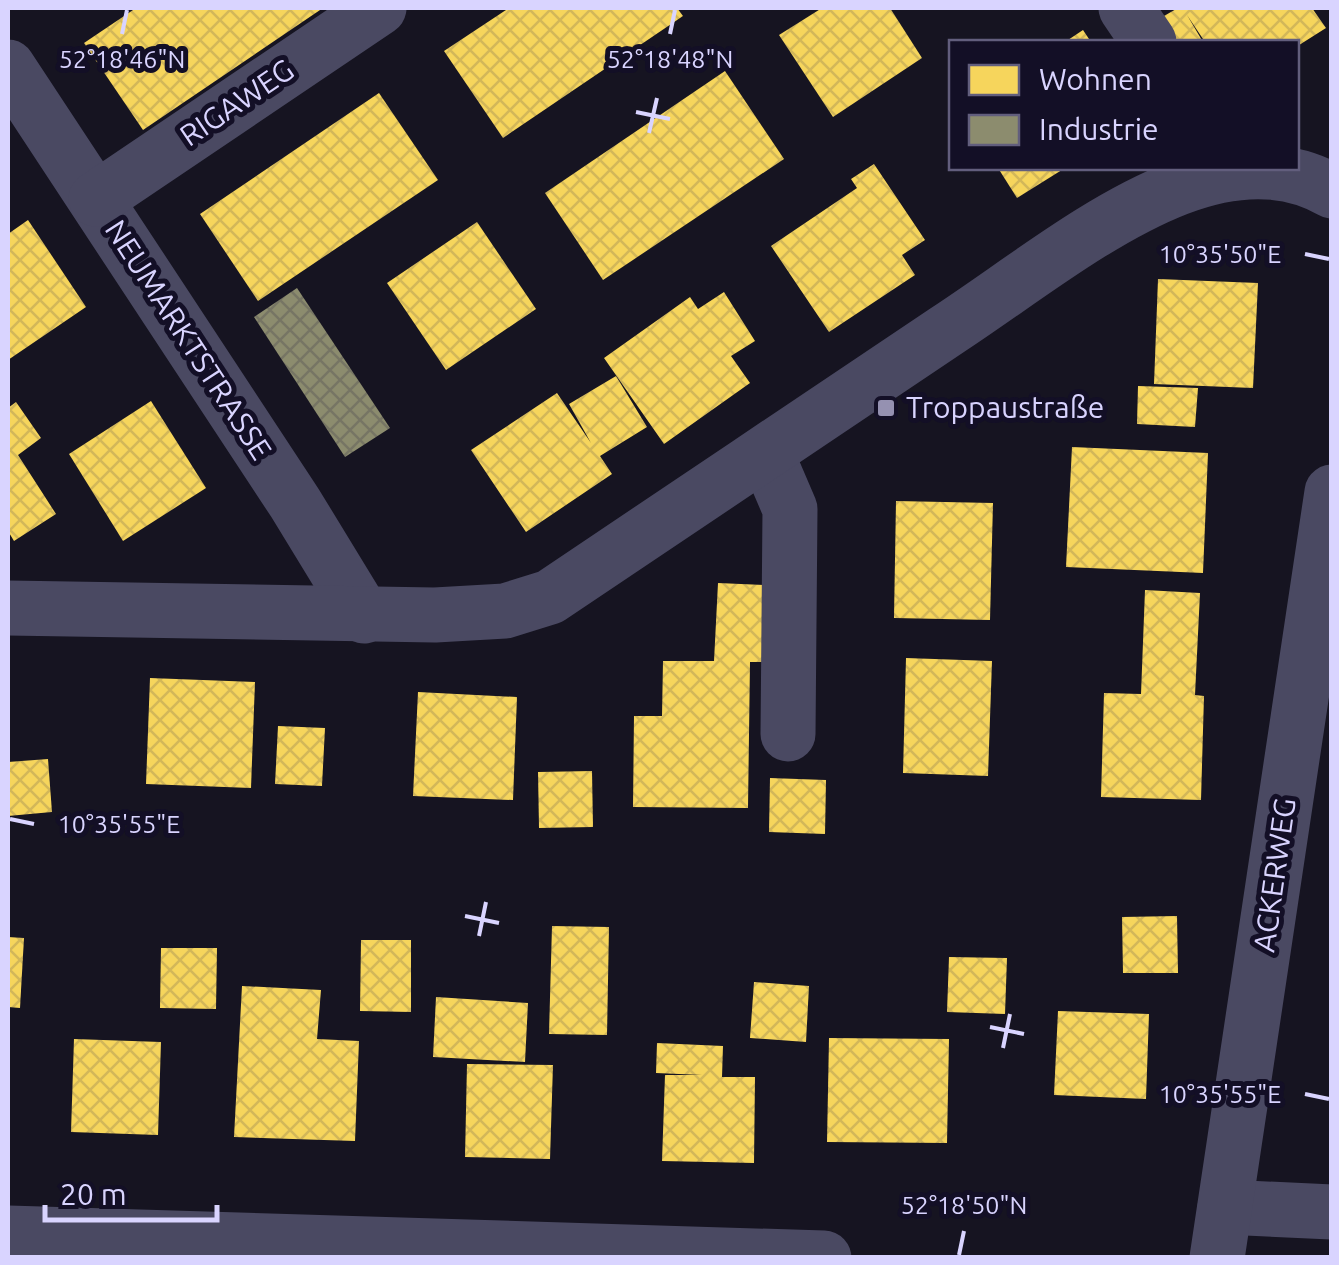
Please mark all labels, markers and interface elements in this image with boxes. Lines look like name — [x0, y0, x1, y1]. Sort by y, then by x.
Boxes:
legend — [949, 40, 1299, 170]
text: 52°18'46"N — [59, 45, 185, 73]
text: 52°18'48"N — [607, 45, 733, 73]
street label: RIGAWEG — [173, 52, 300, 152]
text: Wohnen — [1039, 62, 1152, 96]
text: Industrie — [1039, 112, 1159, 146]
street label: NEUMARKTSTRASSE — [99, 213, 279, 465]
text: 10°35'50"E — [1159, 240, 1281, 268]
place label: Troppaustraße — [906, 390, 1104, 424]
marker: Troppaustraße — [875, 397, 897, 419]
street label: ACKERWEG — [1246, 796, 1302, 954]
text: 10°35'55"E — [58, 810, 180, 838]
text: 10°35'55"E — [1159, 1080, 1281, 1108]
scale bar — [45, 1160, 218, 1222]
text: 20 m — [60, 1177, 127, 1211]
text: 52°18'50"N — [901, 1191, 1027, 1219]

